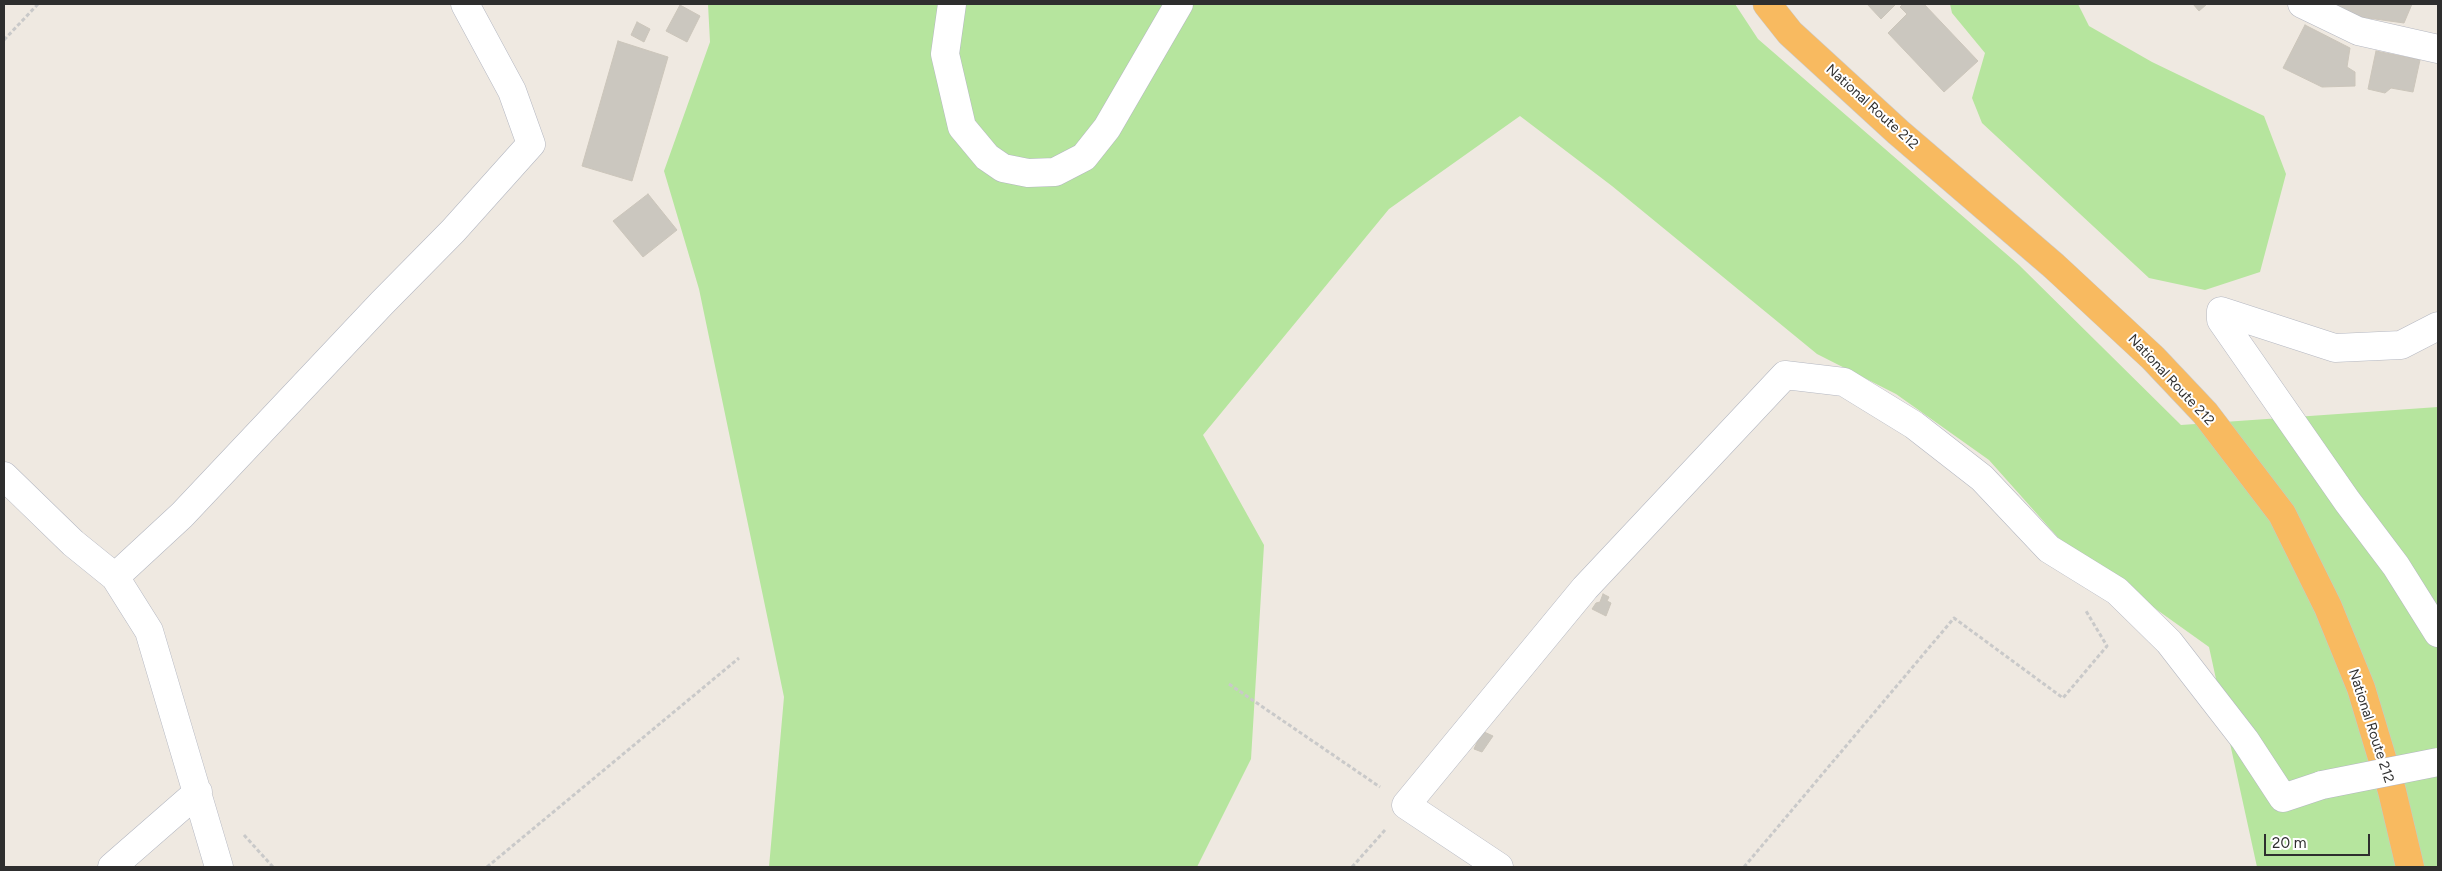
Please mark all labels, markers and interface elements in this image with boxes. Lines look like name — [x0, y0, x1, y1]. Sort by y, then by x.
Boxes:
street label: National Route 212 — [1822, 61, 1922, 153]
street label: National Route 212 — [2124, 331, 2218, 429]
street label: National Route 212 — [2345, 667, 2397, 785]
scale bar — [2267, 824, 2373, 856]
text: 20 m — [2272, 834, 2306, 852]

